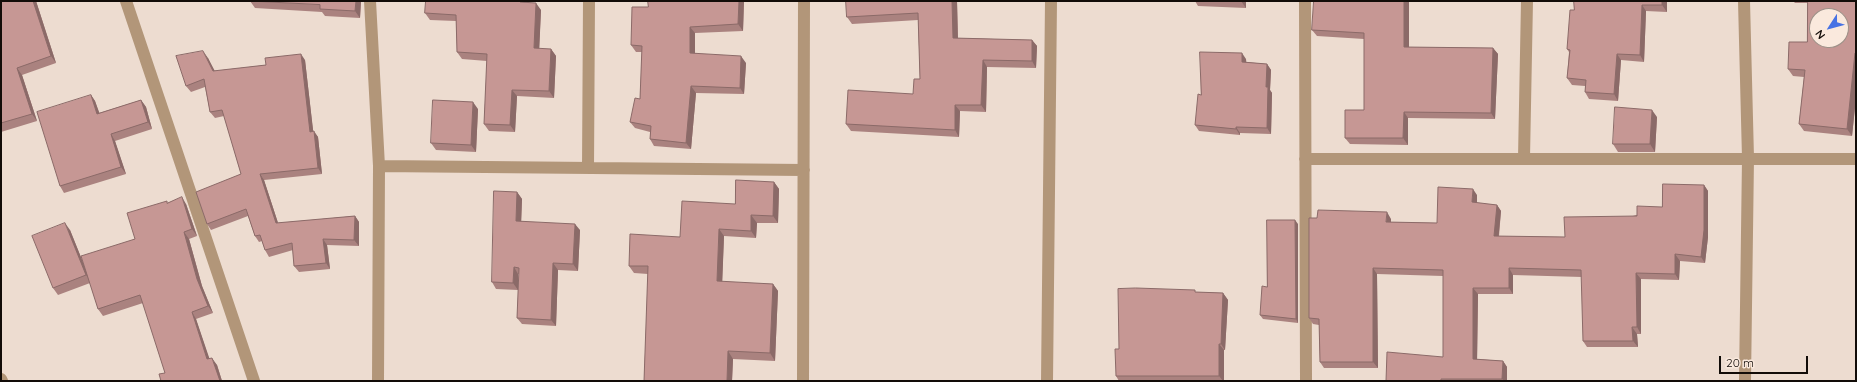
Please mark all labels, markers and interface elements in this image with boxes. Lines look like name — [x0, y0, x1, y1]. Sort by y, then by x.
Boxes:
north arrow — [1809, 8, 1849, 48]
text: N — [1812, 27, 1828, 42]
scale bar — [1721, 348, 1810, 374]
text: 20 m — [1726, 355, 1754, 370]

